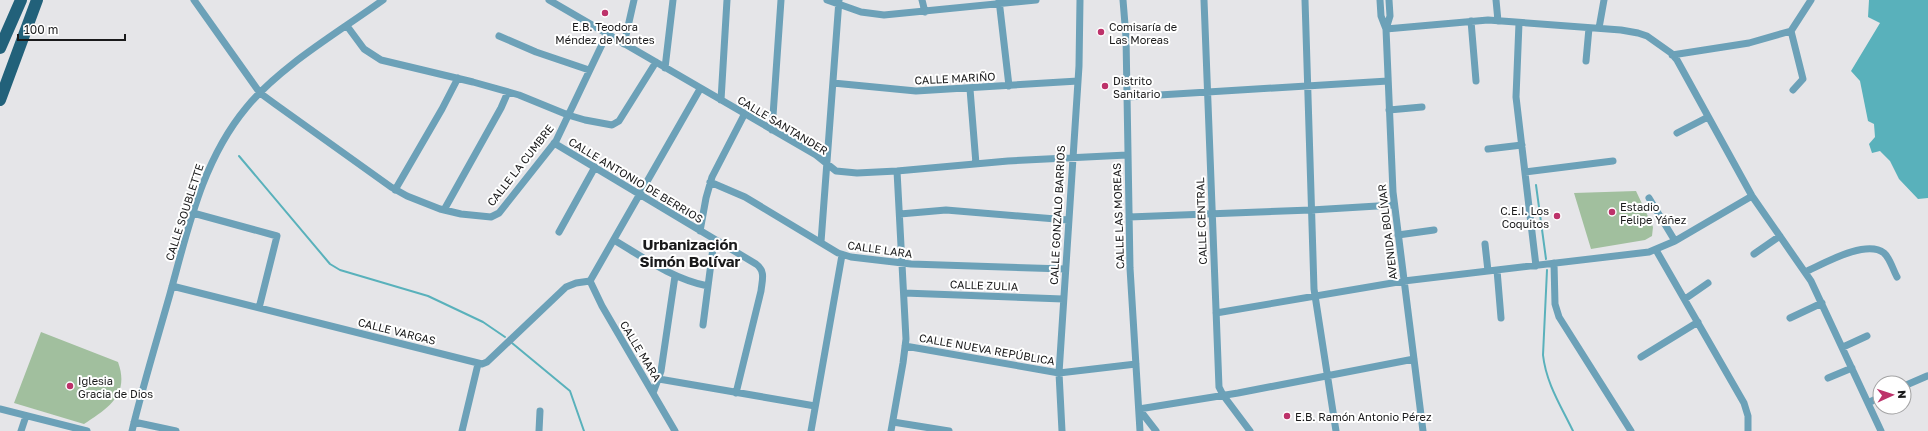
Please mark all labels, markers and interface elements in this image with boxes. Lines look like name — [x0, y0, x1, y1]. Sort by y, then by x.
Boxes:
marker: E.B. Teodora Méndez de Montes — [600, 8, 610, 18]
scale bar — [18, 16, 125, 42]
place label: E.B. Teodora Méndez de Montes — [555, 20, 655, 46]
place label: Comisaría de Las Moreas — [1109, 20, 1177, 46]
text: 100 m — [24, 22, 58, 37]
marker: Comisaría de Las Moreas — [1096, 27, 1106, 37]
street label: CALLE MARIÑO — [914, 69, 996, 87]
place label: Distrito Sanitario — [1113, 74, 1161, 100]
marker: Distrito Sanitario — [1100, 81, 1110, 91]
street label: CALLE SANTANDER — [736, 93, 830, 157]
street label: CALLE LA CUMBRE — [484, 121, 556, 208]
street label: CALLE ANTONIO DE BERRIOS — [566, 135, 706, 225]
street label: CALLE GONZALO BARRIOS — [1047, 145, 1067, 285]
street label: CALLE SOUBLETTE — [162, 162, 206, 262]
street label: CALLE LAS MOREAS — [1110, 163, 1126, 269]
street label: CALLE CENTRAL — [1193, 177, 1209, 265]
street label: AVENIDA BOLÍVAR — [1375, 183, 1399, 281]
place label: Estadio Felipe Yáñez — [1620, 200, 1687, 226]
place label: C.E.I. Los Coquitos — [1500, 204, 1549, 230]
marker: Estadio Felipe Yáñez — [1607, 207, 1617, 217]
marker: C.E.I. Los Coquitos — [1552, 211, 1562, 221]
district label: Urbanización Simón Bolívar — [640, 235, 741, 270]
street label: CALLE LARA — [847, 238, 914, 260]
street label: CALLE ZULIA — [950, 277, 1019, 293]
street label: CALLE VARGAS — [357, 315, 437, 347]
street label: CALLE MARA — [618, 318, 664, 384]
street label: CALLE NUEVA REPÚBLICA — [918, 331, 1056, 367]
place label: Iglesia Gracia de Dios — [78, 374, 153, 400]
north arrow — [1872, 375, 1912, 415]
marker: Iglesia Gracia de Dios — [65, 381, 75, 391]
text: N — [1896, 390, 1909, 399]
place label: E.B. Ramón Antonio Pérez — [1295, 410, 1432, 423]
marker: E.B. Ramón Antonio Pérez — [1282, 411, 1292, 421]

